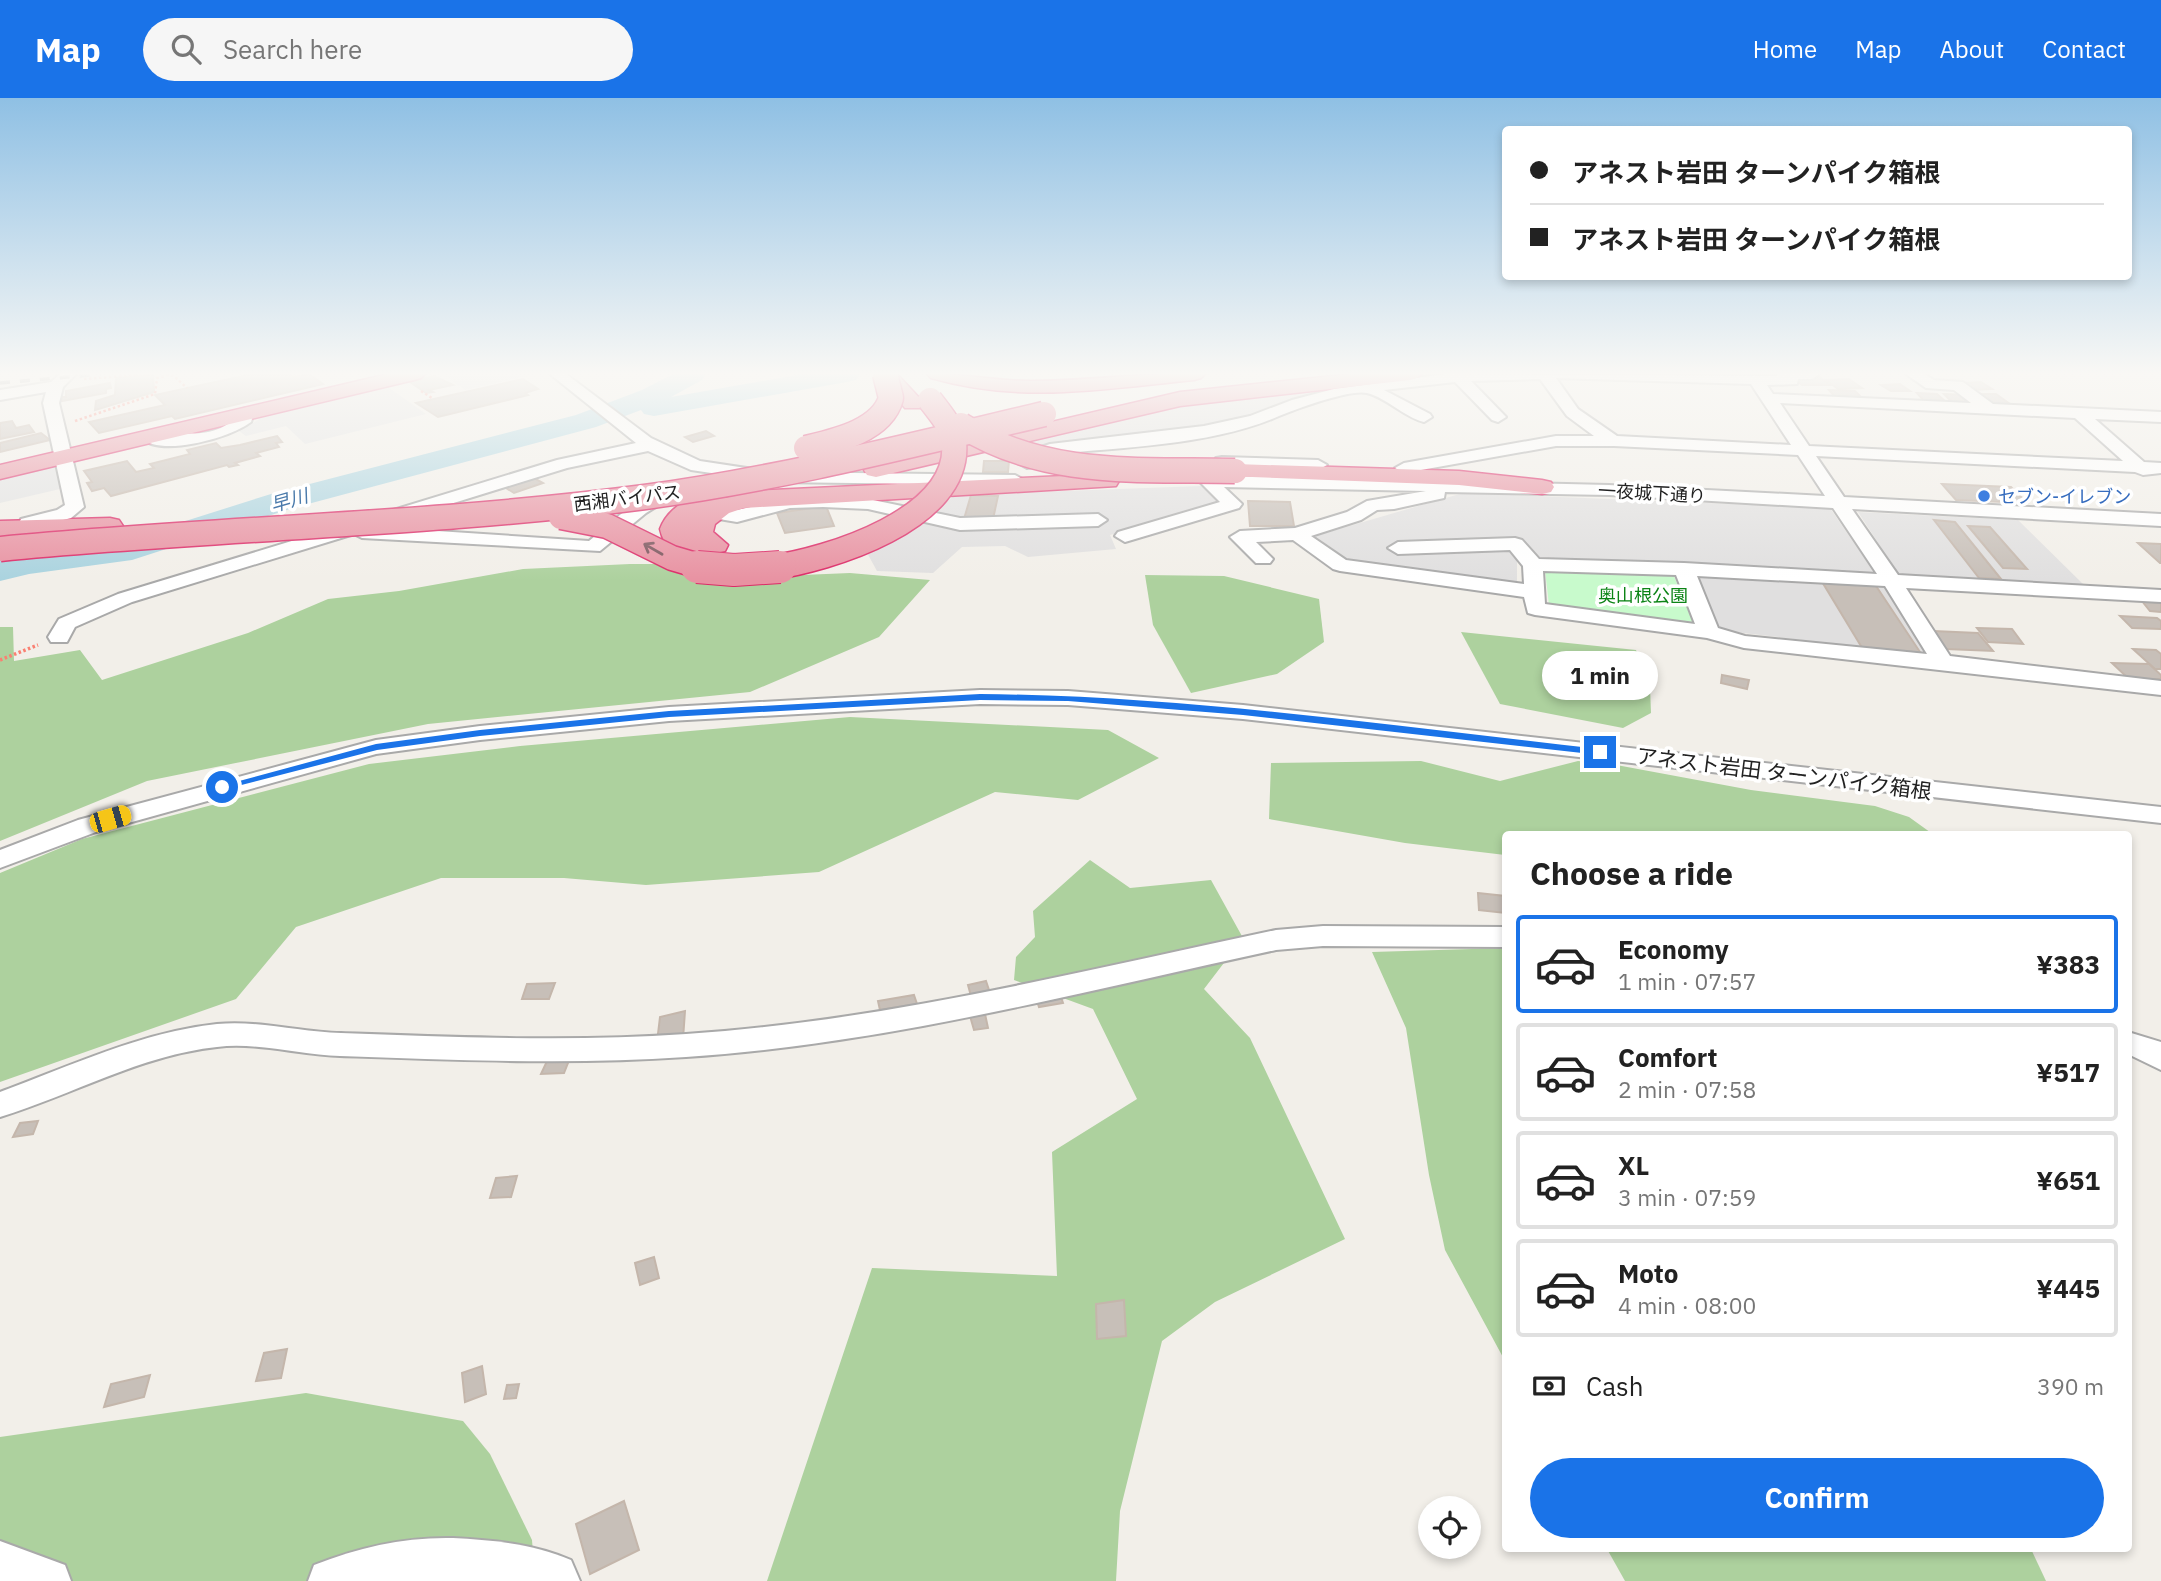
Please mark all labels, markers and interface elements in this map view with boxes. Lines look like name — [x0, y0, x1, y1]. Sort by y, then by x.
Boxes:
search box — [143, 18, 633, 81]
text: Map — [35, 28, 101, 71]
icon: search — [167, 30, 205, 68]
text: Search here — [223, 32, 362, 66]
text: Home — [1753, 33, 1817, 65]
text: Map — [1855, 33, 1901, 65]
text: About — [1939, 33, 2004, 65]
text: Contact — [2042, 33, 2126, 65]
text: アネスト岩田 ターンパイク箱根 — [1572, 155, 1940, 189]
text: アネスト岩田 ターンパイク箱根 — [1572, 222, 1940, 256]
street label: 一夜城下通り — [1597, 479, 1707, 507]
street label: 西湘バイパス — [572, 480, 682, 516]
water label: 早川 — [267, 483, 312, 517]
place label: セブン-イレブン — [1998, 485, 2131, 508]
marker: セブン-イレブン — [1976, 488, 1992, 504]
one-way arrow — [643, 542, 663, 556]
park label: 奥山根公園 — [1598, 584, 1688, 607]
callout: 1 min — [1542, 650, 1658, 700]
text: 1 min — [1570, 660, 1630, 690]
route end — [1584, 736, 1616, 768]
street label: アネスト岩田 ターンパイク箱根 — [1635, 741, 1933, 805]
route start — [206, 771, 238, 803]
car — [87, 803, 134, 835]
text: Choose a ride — [1530, 852, 1733, 894]
text: Economy — [1618, 932, 1729, 966]
icon: car — [1534, 933, 1597, 996]
text: ¥383 — [2036, 947, 2100, 981]
text: 1 min · 07:57 — [1618, 966, 1756, 996]
text: Comfort — [1618, 1040, 1717, 1074]
icon: car — [1534, 1041, 1597, 1104]
text: ¥517 — [2036, 1055, 2100, 1089]
text: 2 min · 07:58 — [1618, 1074, 1756, 1104]
text: XL — [1618, 1148, 1649, 1182]
icon: car — [1534, 1149, 1597, 1212]
text: ¥651 — [2036, 1163, 2100, 1197]
text: 3 min · 07:59 — [1618, 1182, 1756, 1212]
text: Moto — [1618, 1256, 1678, 1290]
icon: car — [1534, 1257, 1597, 1320]
text: ¥445 — [2036, 1271, 2100, 1305]
text: 4 min · 08:00 — [1618, 1290, 1756, 1320]
icon: cash — [1530, 1367, 1568, 1405]
text: Cash — [1586, 1369, 1643, 1403]
text: 390 m — [2037, 1371, 2104, 1401]
button: Confirm — [1530, 1458, 2104, 1538]
map controls — [1418, 1496, 1481, 1559]
button: locate — [1418, 1496, 1481, 1559]

